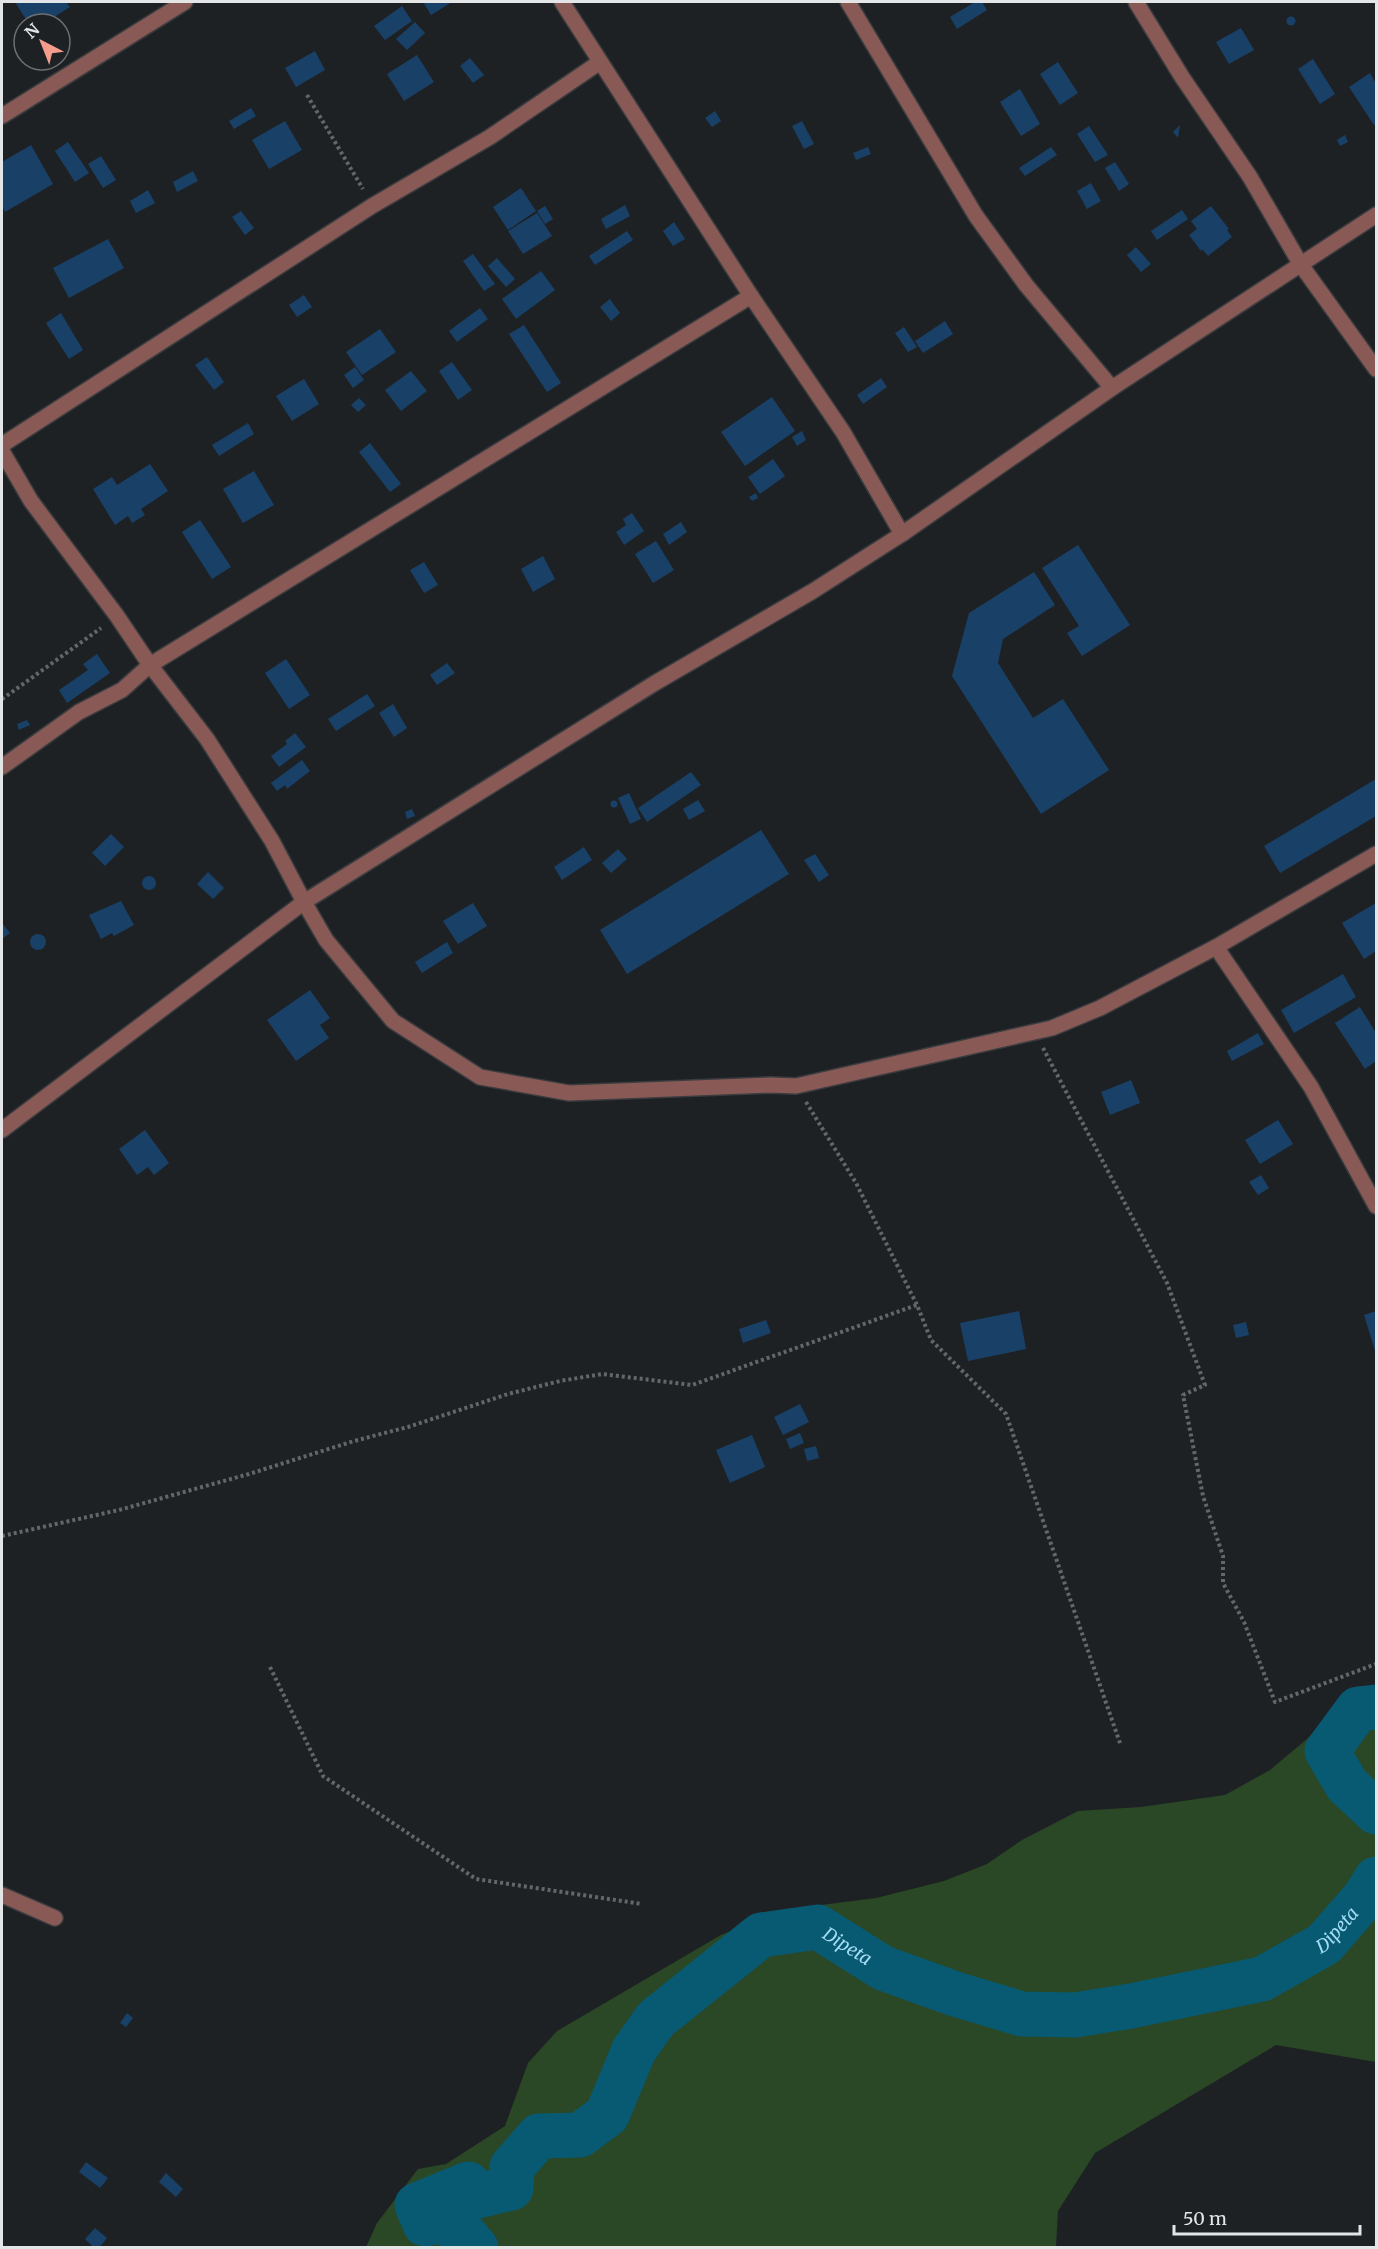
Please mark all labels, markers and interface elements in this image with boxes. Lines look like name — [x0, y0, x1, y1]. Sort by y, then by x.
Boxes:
north arrow — [12, 12, 72, 72]
text: N — [21, 19, 44, 43]
water label: Dipeta — [1311, 1902, 1363, 1958]
water label: Dipeta — [818, 1921, 877, 1970]
scale bar — [1174, 2198, 1360, 2236]
text: 50 m — [1183, 2207, 1227, 2230]

